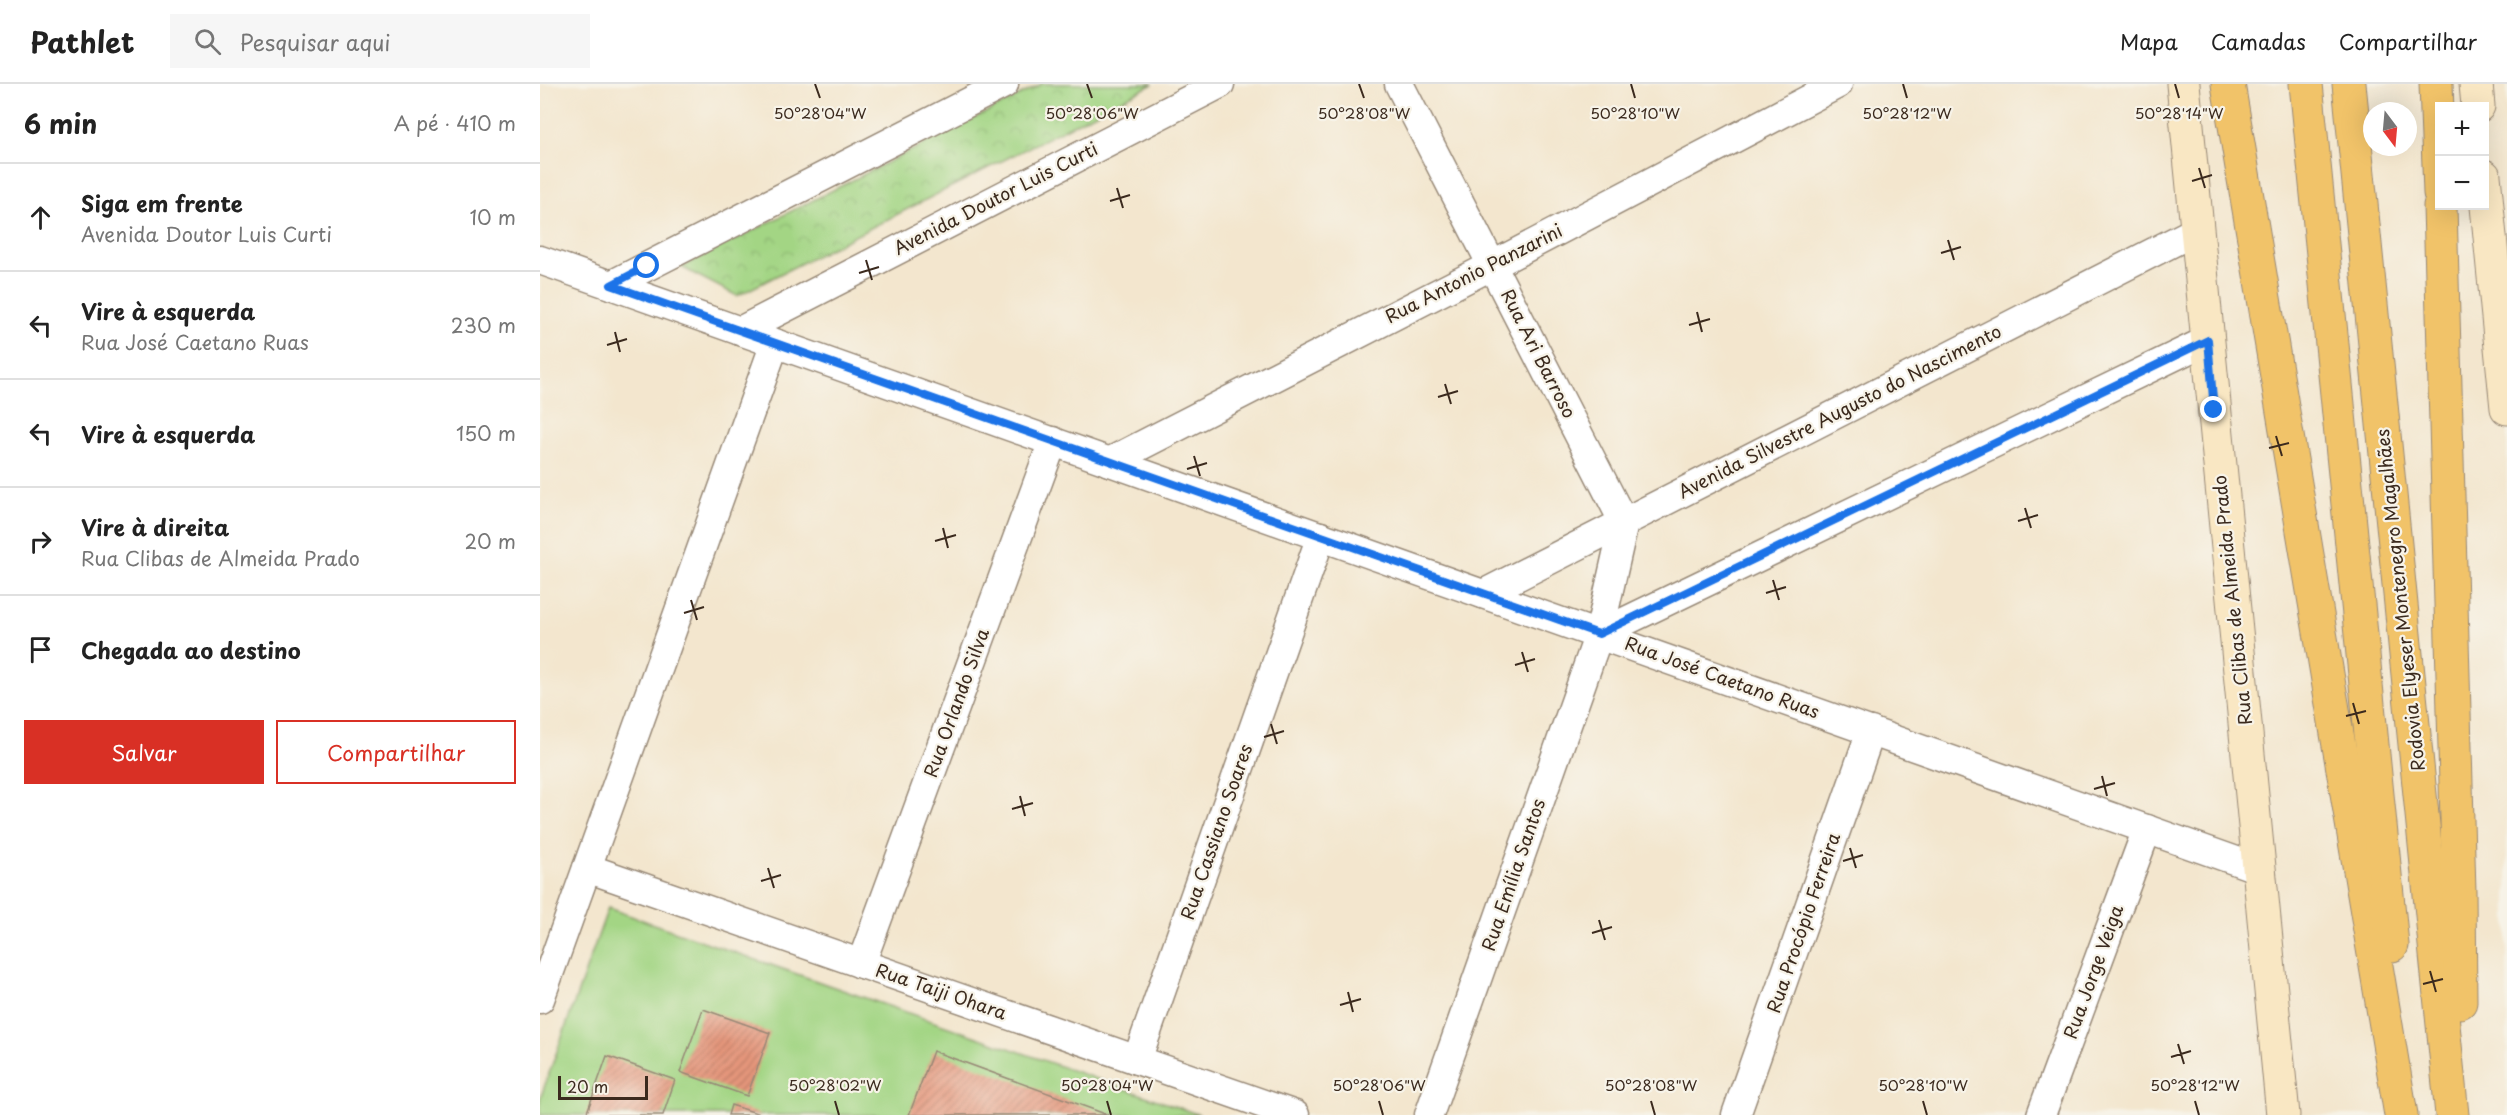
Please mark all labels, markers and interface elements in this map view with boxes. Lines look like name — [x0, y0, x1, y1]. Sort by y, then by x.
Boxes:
search box — [170, 14, 590, 68]
text: Pathlet — [30, 20, 134, 63]
icon: search — [191, 25, 224, 58]
text: Pesquisar aqui — [239, 25, 390, 58]
text: Mapa — [2120, 25, 2178, 57]
text: Camadas — [2211, 25, 2306, 57]
text: Compartilhar — [2339, 25, 2477, 57]
text: 50°28'04"W — [774, 101, 867, 124]
text: 50°28'06"W — [1045, 101, 1139, 124]
text: 50°28'08"W — [1318, 101, 1411, 124]
text: 50°28'10"W — [1590, 101, 1680, 124]
text: 50°28'12"W — [1862, 101, 1952, 124]
text: 50°28'14"W — [2135, 101, 2224, 124]
north arrow — [2363, 102, 2417, 156]
map controls — [2435, 102, 2489, 210]
button: + — [2435, 102, 2489, 156]
text: 6 min — [24, 104, 97, 143]
text: A pé · 410 m — [394, 108, 516, 138]
street label: Avenida Doutor Luis Curti — [889, 134, 1102, 261]
button: − — [2435, 156, 2489, 210]
text: Siga em frente — [81, 186, 243, 219]
icon: ahead — [24, 201, 57, 234]
text: 10 m — [469, 202, 516, 232]
street label: Rua Antonio Panzarini — [1380, 216, 1567, 329]
text: Avenida Doutor Luis Curti — [81, 219, 332, 249]
route start — [633, 252, 659, 278]
street label: Rua Ari Barroso — [1495, 284, 1584, 423]
text: Vire à esquerda — [81, 294, 255, 327]
icon: left — [24, 309, 57, 342]
text: 230 m — [451, 310, 516, 340]
street label: Avenida Silvestre Augusto do Nascimento — [1673, 317, 2006, 504]
text: Rua José Caetano Ruas — [81, 327, 309, 357]
route end — [2200, 396, 2226, 422]
icon: left — [24, 417, 57, 450]
text: Vire à esquerda — [81, 417, 255, 450]
text: 150 m — [456, 418, 516, 448]
street label: Rodovia Elyeser Montenegro Magalhães — [2368, 428, 2431, 773]
street label: Rua Clibas de Almeida Prado — [2205, 474, 2258, 726]
text: Vire à direita — [81, 510, 229, 543]
icon: right — [24, 525, 57, 558]
text: 20 m — [464, 526, 516, 556]
text: Rua Clibas de Almeida Prado — [81, 543, 360, 573]
street label: Rua Orlando Silva — [916, 624, 995, 781]
street label: Rua José Caetano Ruas — [1622, 629, 1823, 724]
icon: arrive — [24, 633, 57, 666]
text: Chegada ao destino — [81, 633, 301, 666]
button: Salvar — [24, 720, 264, 784]
button: Compartilhar — [276, 720, 516, 784]
street label: Rua Cassiano Soares — [1173, 740, 1258, 923]
street label: Rua Emília Santos — [1474, 795, 1551, 954]
street label: Rua Procópio Ferreira — [1759, 829, 1846, 1016]
street label: Rua Jorge Veiga — [2056, 900, 2130, 1042]
street label: Rua Taiji Ohara — [872, 956, 1011, 1026]
scale bar — [558, 1073, 648, 1100]
text: 50°28'02"W — [789, 1073, 882, 1096]
text: 50°28'04"W — [1061, 1073, 1154, 1096]
text: 50°28'06"W — [1332, 1073, 1426, 1096]
text: 50°28'08"W — [1605, 1073, 1698, 1096]
text: 50°28'10"W — [1878, 1073, 1968, 1096]
text: 50°28'12"W — [2150, 1073, 2240, 1096]
text: 20 m — [567, 1074, 608, 1098]

